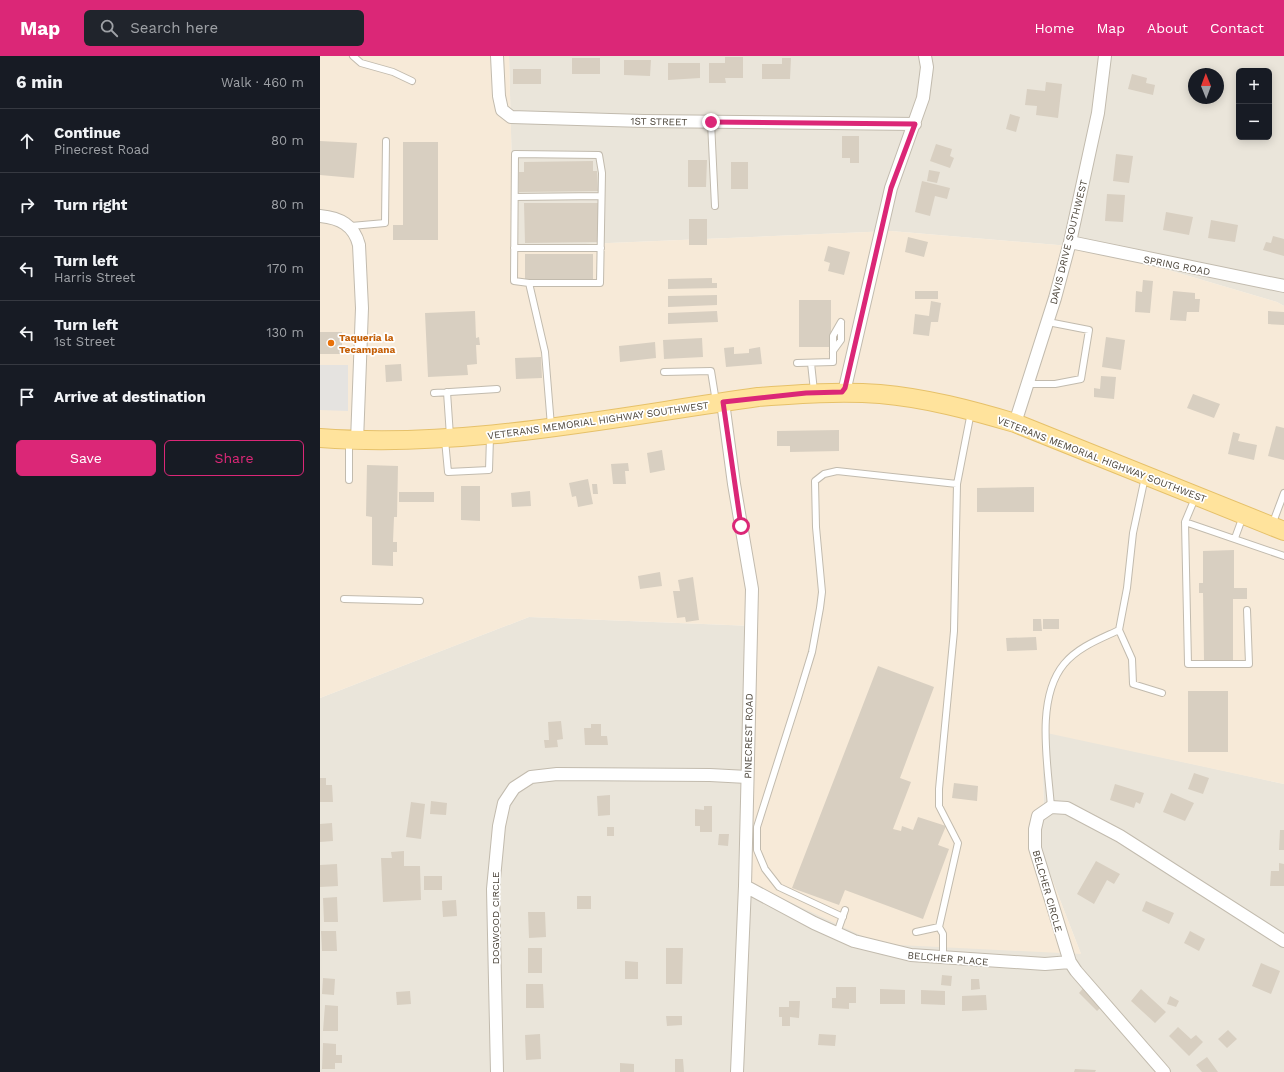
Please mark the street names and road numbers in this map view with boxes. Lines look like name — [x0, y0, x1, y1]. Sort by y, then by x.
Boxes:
street label: 1ST STREET — [631, 116, 687, 127]
street label: DAVIS DRIVE SOUTHWEST — [1048, 179, 1089, 305]
street label: SPRING ROAD — [1143, 254, 1211, 277]
street label: VETERANS MEMORIAL HIGHWAY SOUTHWEST — [487, 400, 709, 441]
street label: VETERANS MEMORIAL HIGHWAY SOUTHWEST — [996, 414, 1208, 505]
street label: PINECREST ROAD — [742, 693, 755, 779]
street label: BELCHER CIRCLE — [1031, 849, 1065, 933]
street label: DOGWOOD CIRCLE — [490, 872, 501, 964]
street label: BELCHER PLACE — [907, 949, 989, 968]

